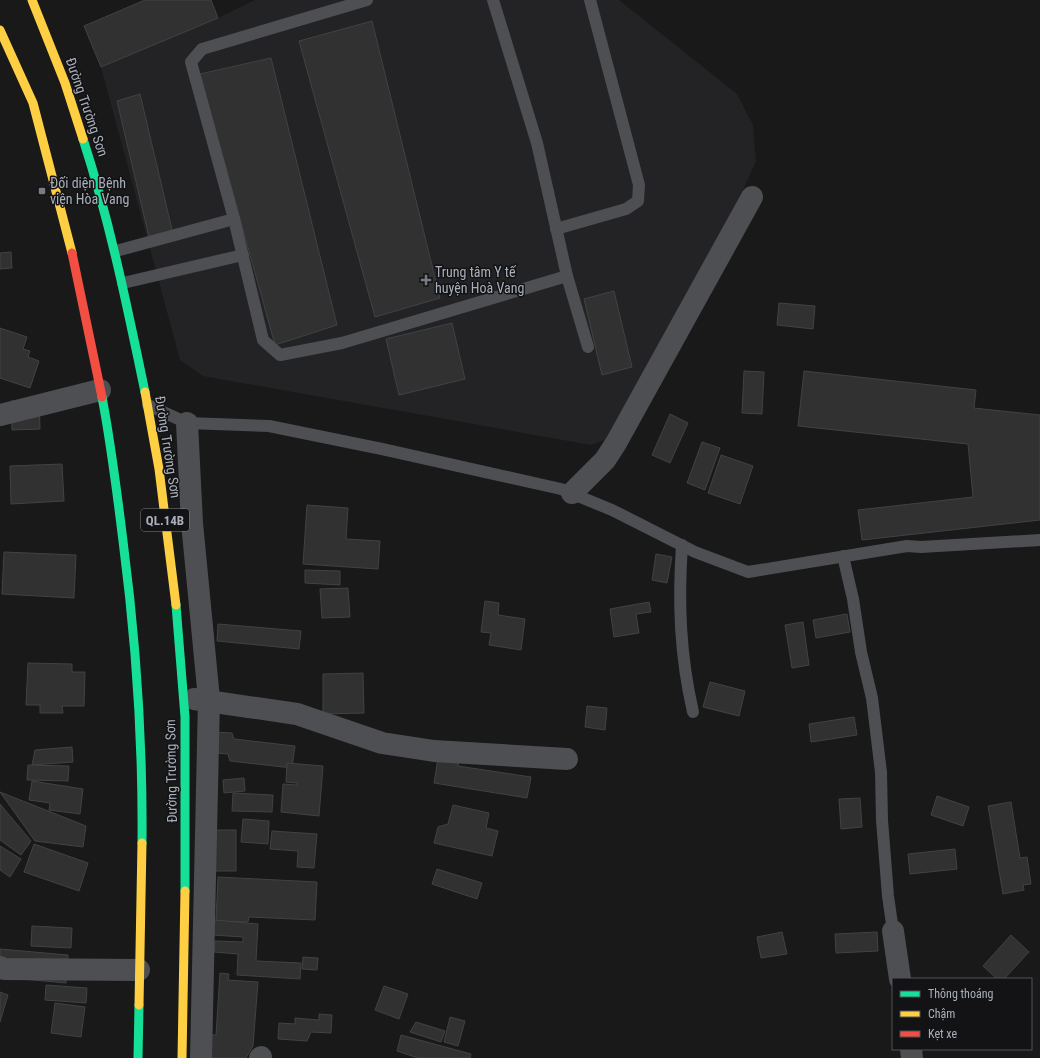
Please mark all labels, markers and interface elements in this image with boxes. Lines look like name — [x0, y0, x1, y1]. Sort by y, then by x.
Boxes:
street label: Đường Trường Sơn — [63, 56, 111, 158]
place label: Đối diện Bệnh viện Hòa Vang — [50, 175, 129, 207]
marker: Đối diện Bệnh viện Hòa Vang — [37, 186, 47, 196]
place label: Trung tâm Y tế huyện Hoà Vang — [435, 264, 524, 296]
marker: Trung tâm Y tế huyện Hoà Vang — [420, 274, 432, 286]
street label: Đường Trường Sơn — [152, 395, 184, 499]
road number: QL.14B — [141, 509, 189, 531]
street label: Đường Trường Sơn — [162, 719, 180, 823]
legend — [892, 978, 1032, 1050]
text: Thông thoáng — [928, 987, 993, 1001]
text: Chậm — [928, 1007, 955, 1021]
text: Kẹt xe — [928, 1027, 957, 1041]

